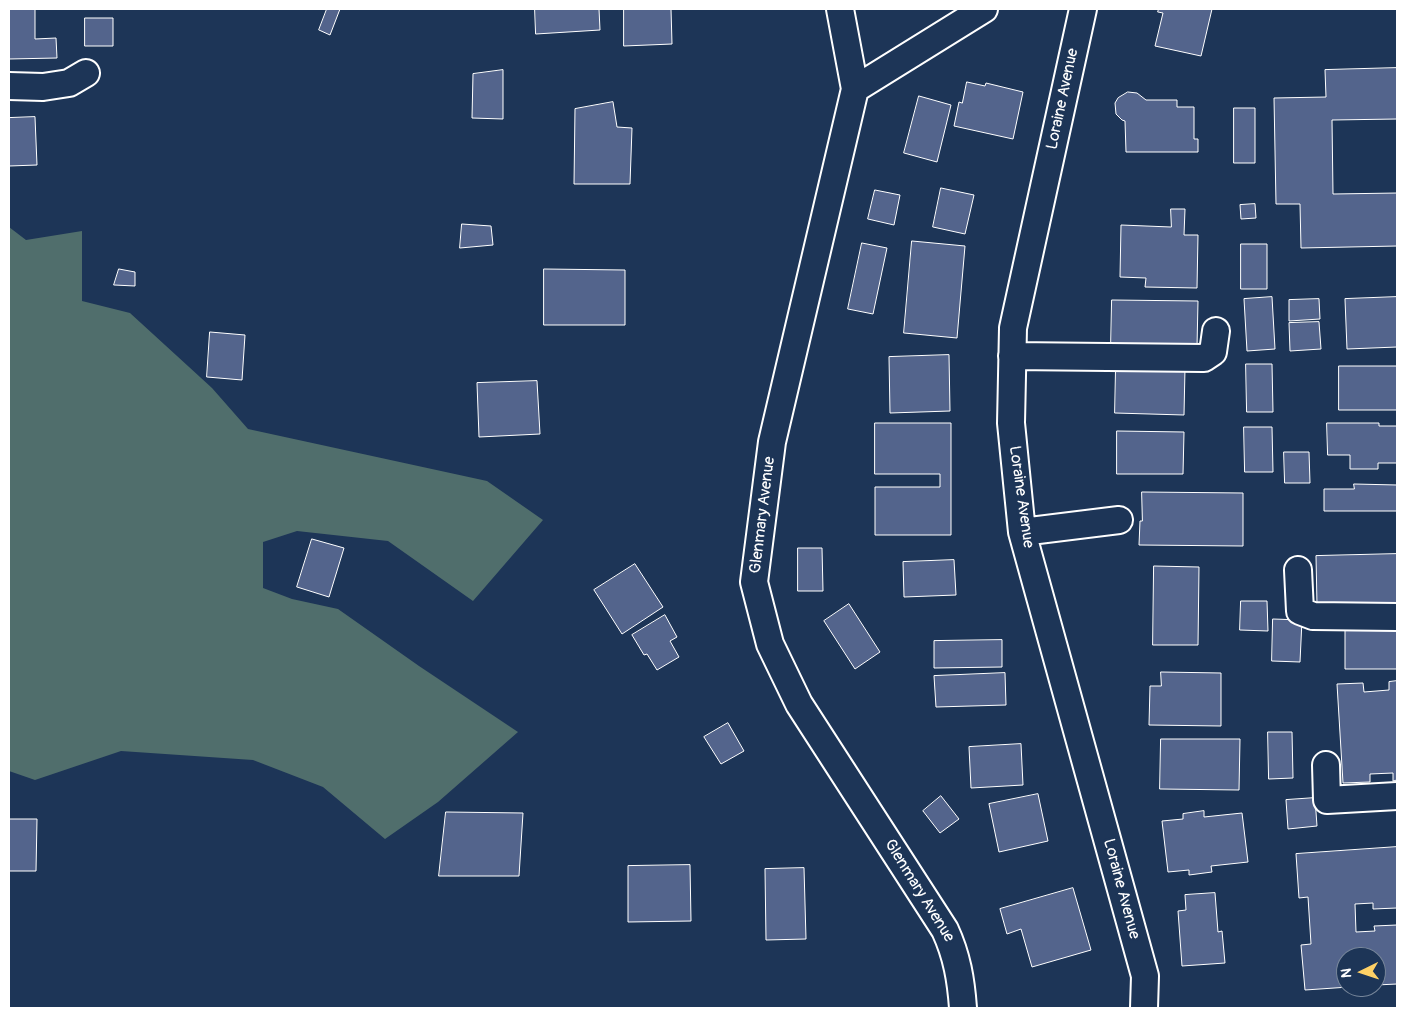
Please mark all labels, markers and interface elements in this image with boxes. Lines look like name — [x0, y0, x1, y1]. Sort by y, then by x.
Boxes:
street label: Loraine Avenue — [1043, 47, 1083, 151]
street label: Loraine Avenue — [1004, 445, 1038, 549]
street label: Glenmary Avenue — [746, 455, 780, 575]
street label: Glenmary Avenue — [880, 836, 958, 946]
street label: Loraine Avenue — [1098, 837, 1144, 941]
north arrow — [1336, 947, 1386, 997]
text: N — [1338, 968, 1355, 978]

